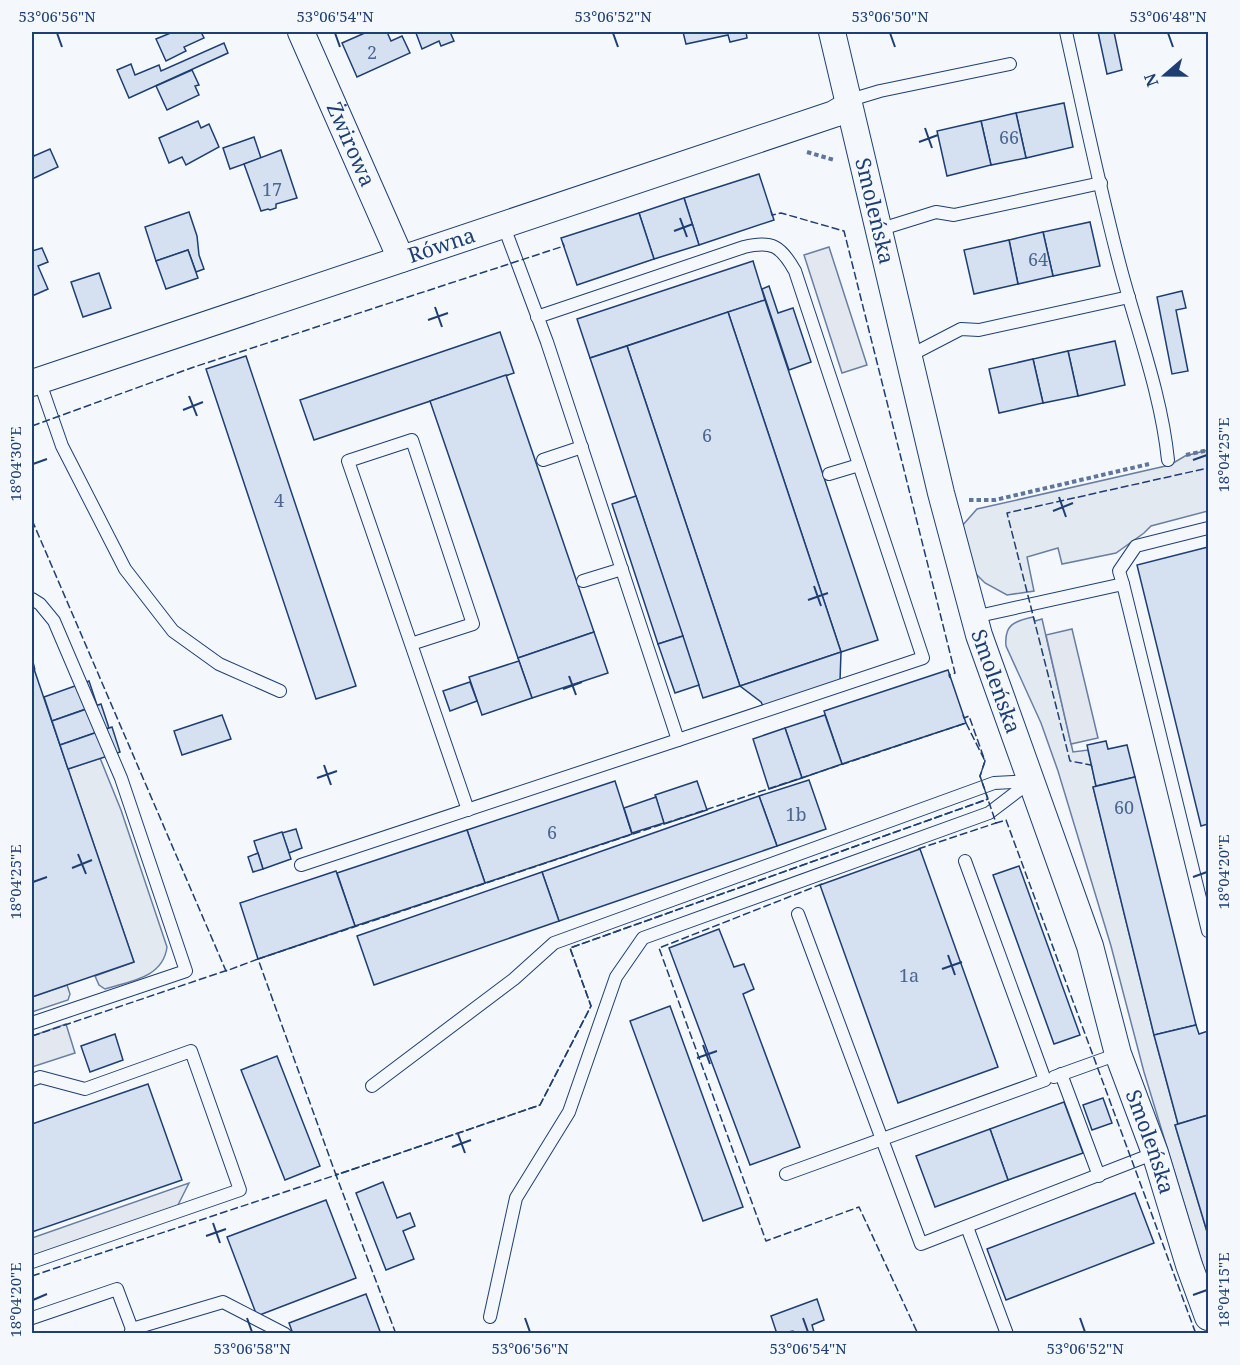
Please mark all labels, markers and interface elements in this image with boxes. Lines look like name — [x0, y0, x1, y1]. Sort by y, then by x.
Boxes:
text: 53°06'56"N — [18, 6, 96, 26]
text: 53°06'54"N — [296, 6, 374, 26]
text: 53°06'52"N — [574, 6, 652, 26]
text: 53°06'50"N — [851, 6, 929, 26]
text: 53°06'48"N — [1129, 6, 1207, 26]
house number: 2 — [367, 40, 377, 64]
north arrow — [1135, 45, 1195, 105]
text: N — [1138, 70, 1163, 90]
street label: Żwirowa — [321, 98, 382, 191]
house number: 66 — [999, 125, 1019, 149]
street label: Smoleńska — [849, 155, 901, 267]
house number: 17 — [262, 177, 282, 201]
street label: Równa — [404, 220, 479, 269]
house number: 64 — [1028, 247, 1048, 271]
text: 18°04'25"E — [1213, 417, 1233, 493]
house number: 6 — [702, 423, 712, 447]
text: 18°04'30"E — [5, 426, 25, 502]
house number: 4 — [274, 488, 284, 512]
street label: Smoleńska — [965, 625, 1028, 737]
house number: 60 — [1114, 795, 1134, 819]
house number: 1b — [785, 802, 807, 826]
house number: 6 — [547, 820, 557, 844]
text: 18°04'20"E — [1213, 834, 1233, 910]
text: 18°04'25"E — [5, 844, 25, 920]
house number: 1a — [899, 963, 919, 987]
street label: Smoleńska — [1120, 1086, 1182, 1197]
text: 18°04'15"E — [1213, 1252, 1233, 1328]
text: 18°04'20"E — [5, 1262, 25, 1338]
text: 53°06'58"N — [213, 1338, 291, 1358]
text: 53°06'56"N — [491, 1338, 569, 1358]
text: 53°06'54"N — [769, 1338, 847, 1358]
text: 53°06'52"N — [1046, 1338, 1124, 1358]

